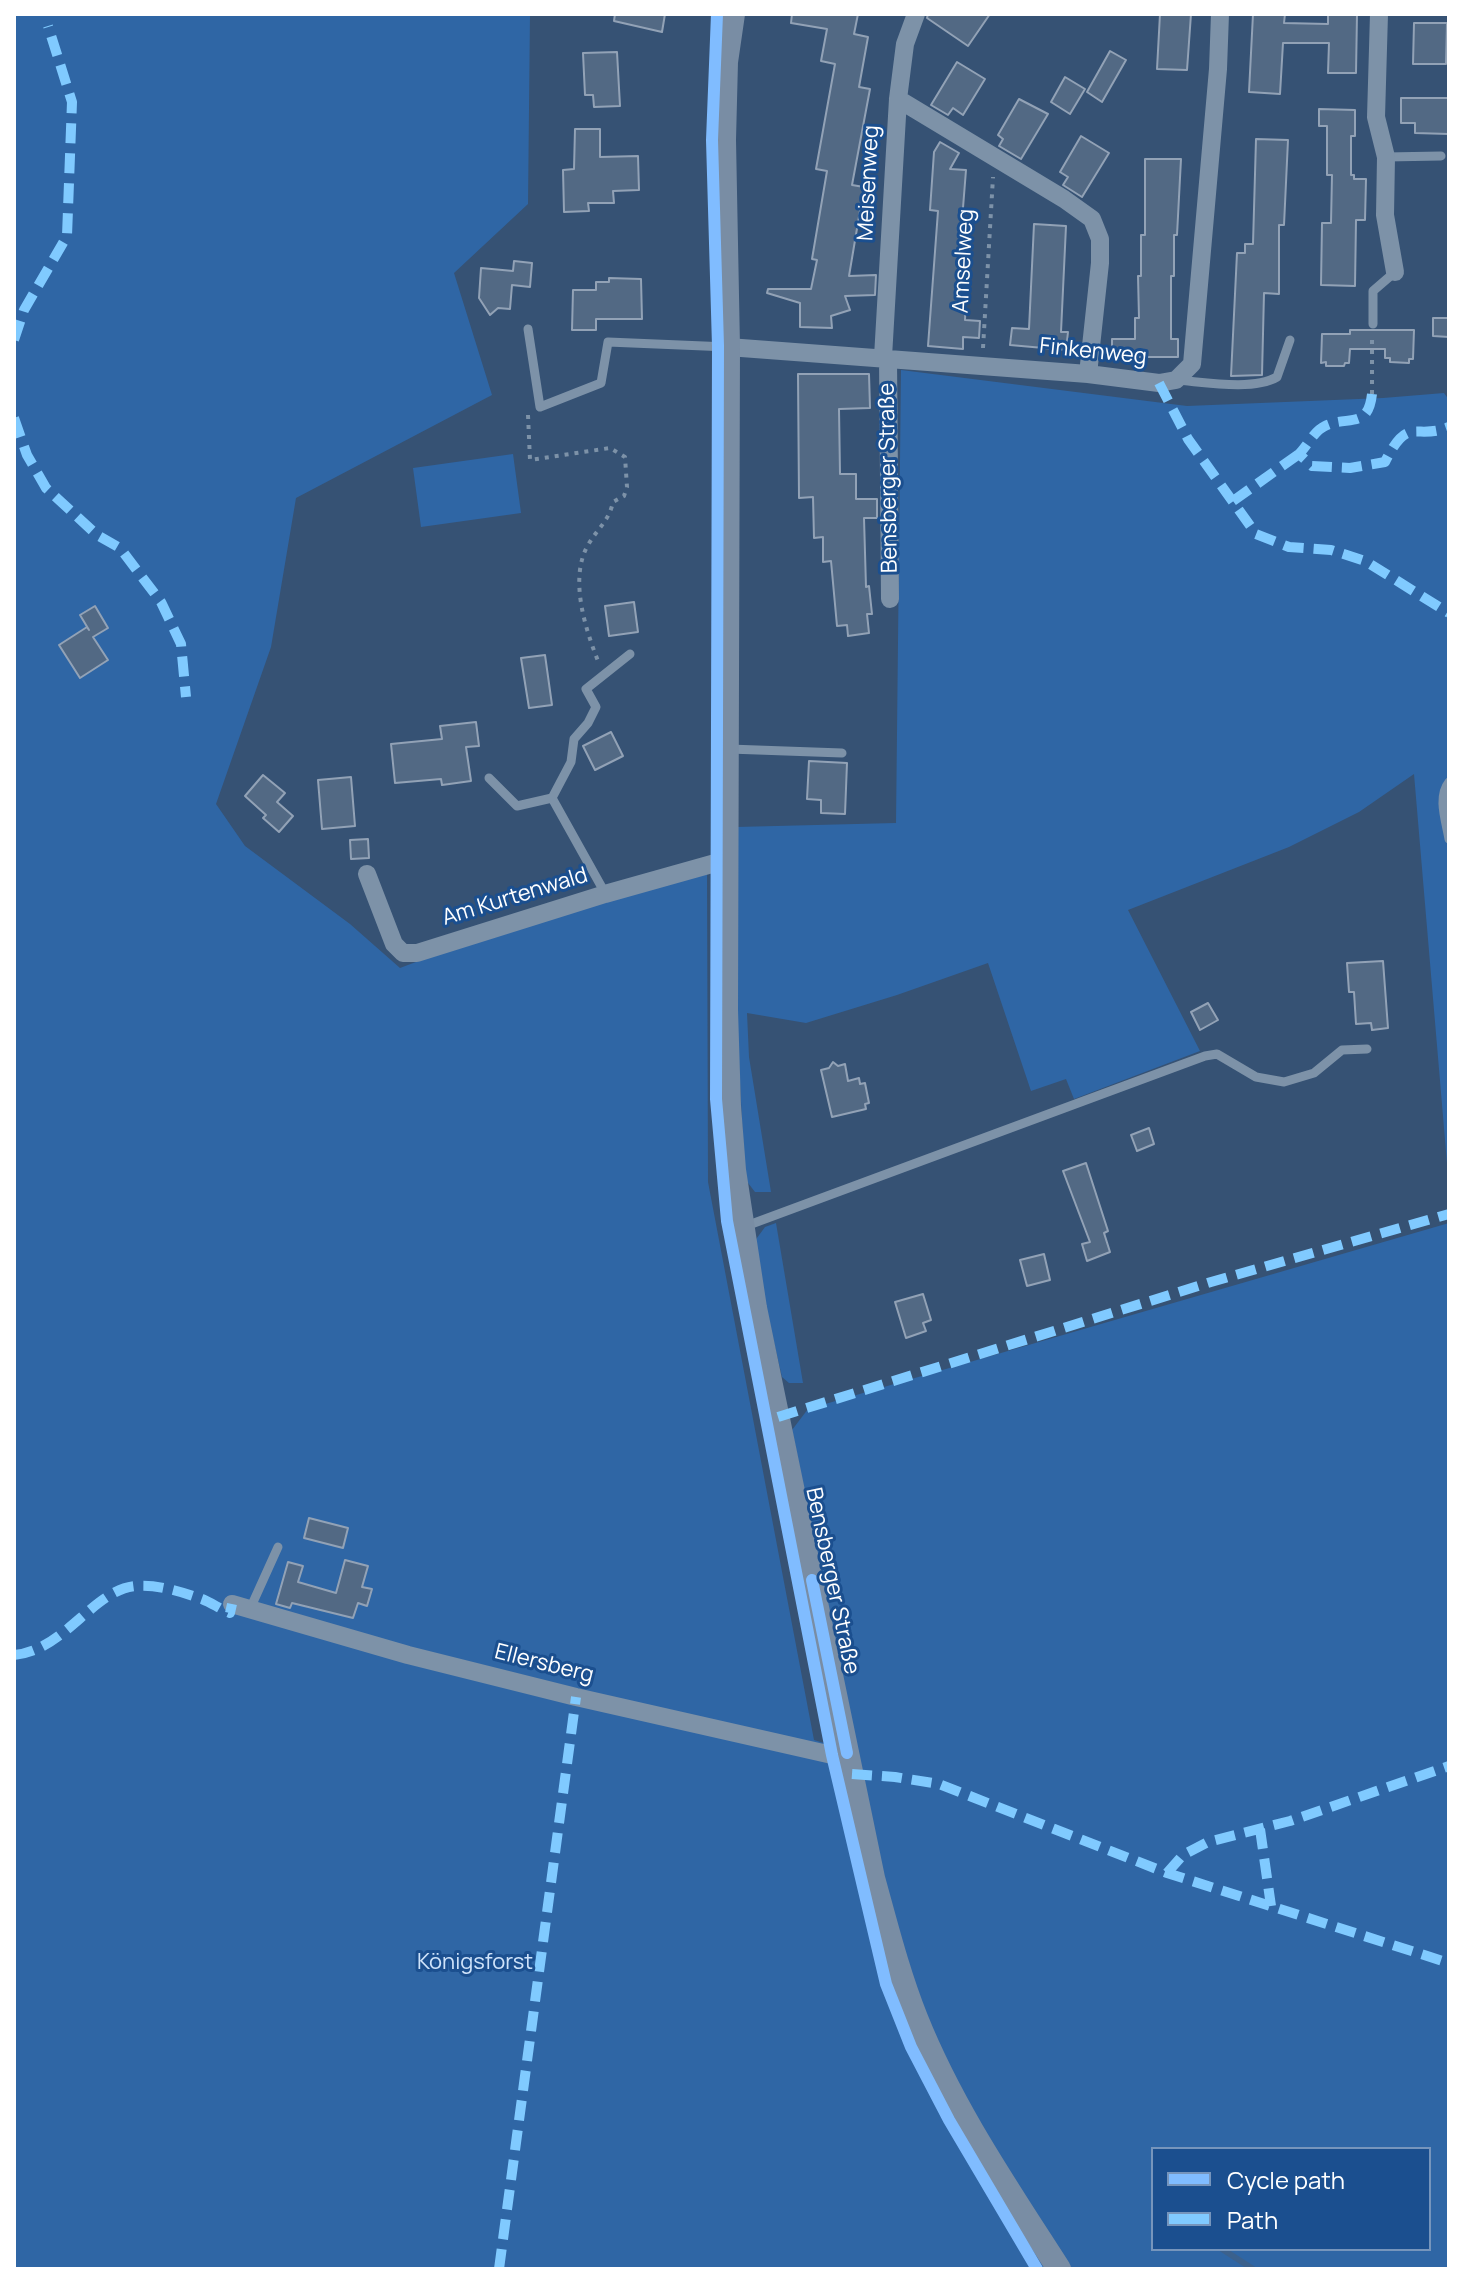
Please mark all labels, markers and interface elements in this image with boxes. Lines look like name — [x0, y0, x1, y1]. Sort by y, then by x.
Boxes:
street label: Meisenweg — [853, 124, 885, 242]
street label: Amselweg — [948, 208, 980, 314]
street label: Finkenweg — [1038, 333, 1148, 371]
street label: Bensberger Straße — [874, 383, 904, 573]
street label: Am Kurtenwald — [439, 862, 591, 932]
street label: Bensberger Straße — [799, 1485, 865, 1677]
street label: Ellersberg — [492, 1639, 596, 1689]
park label: Königsforst — [417, 1950, 533, 1976]
legend — [1151, 2147, 1431, 2251]
text: Cycle path — [1227, 2163, 1345, 2196]
text: Path — [1227, 2203, 1278, 2236]

